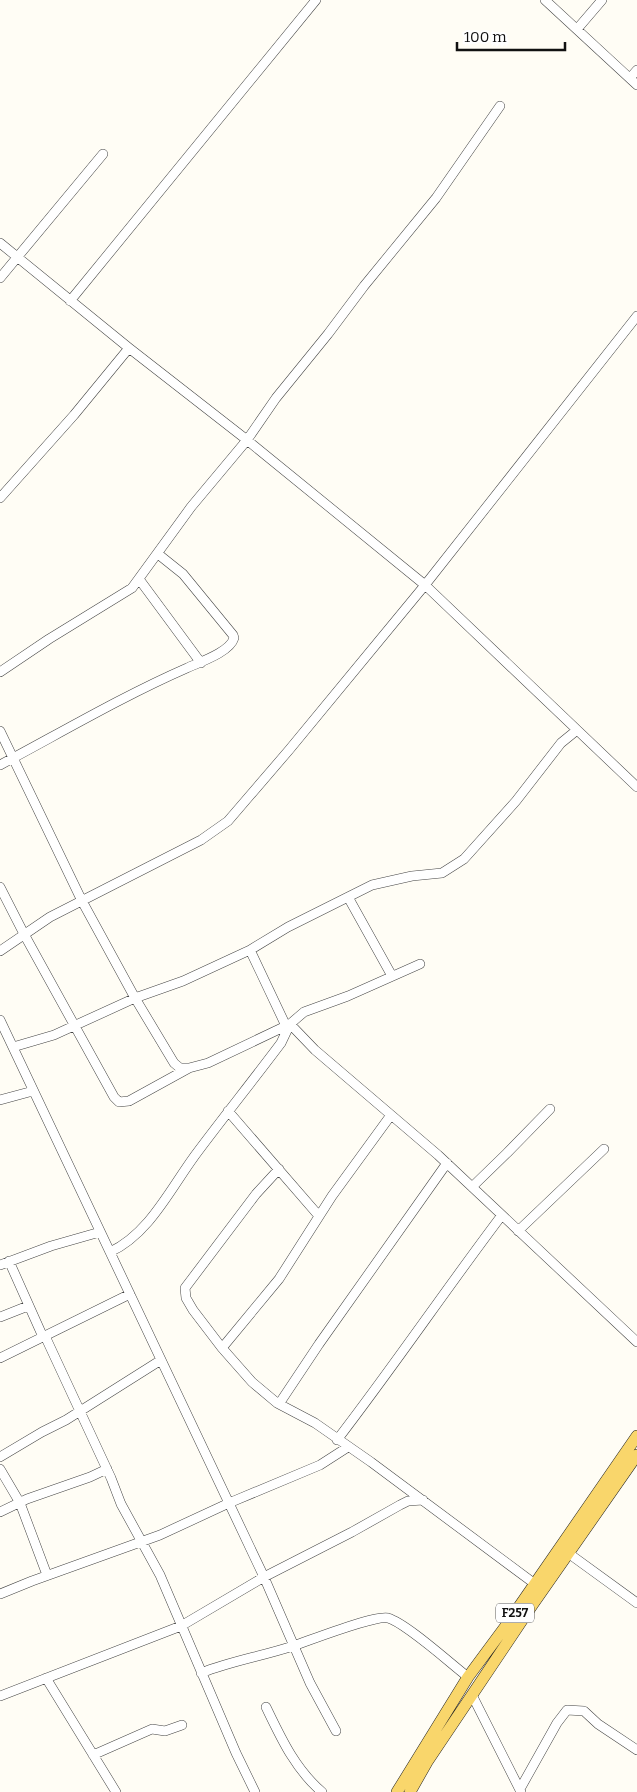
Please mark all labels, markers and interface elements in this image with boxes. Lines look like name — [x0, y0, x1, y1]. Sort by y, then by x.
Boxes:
scale bar — [457, 20, 564, 52]
text: 100 m — [464, 28, 507, 46]
road number: F257 — [496, 1604, 534, 1622]

